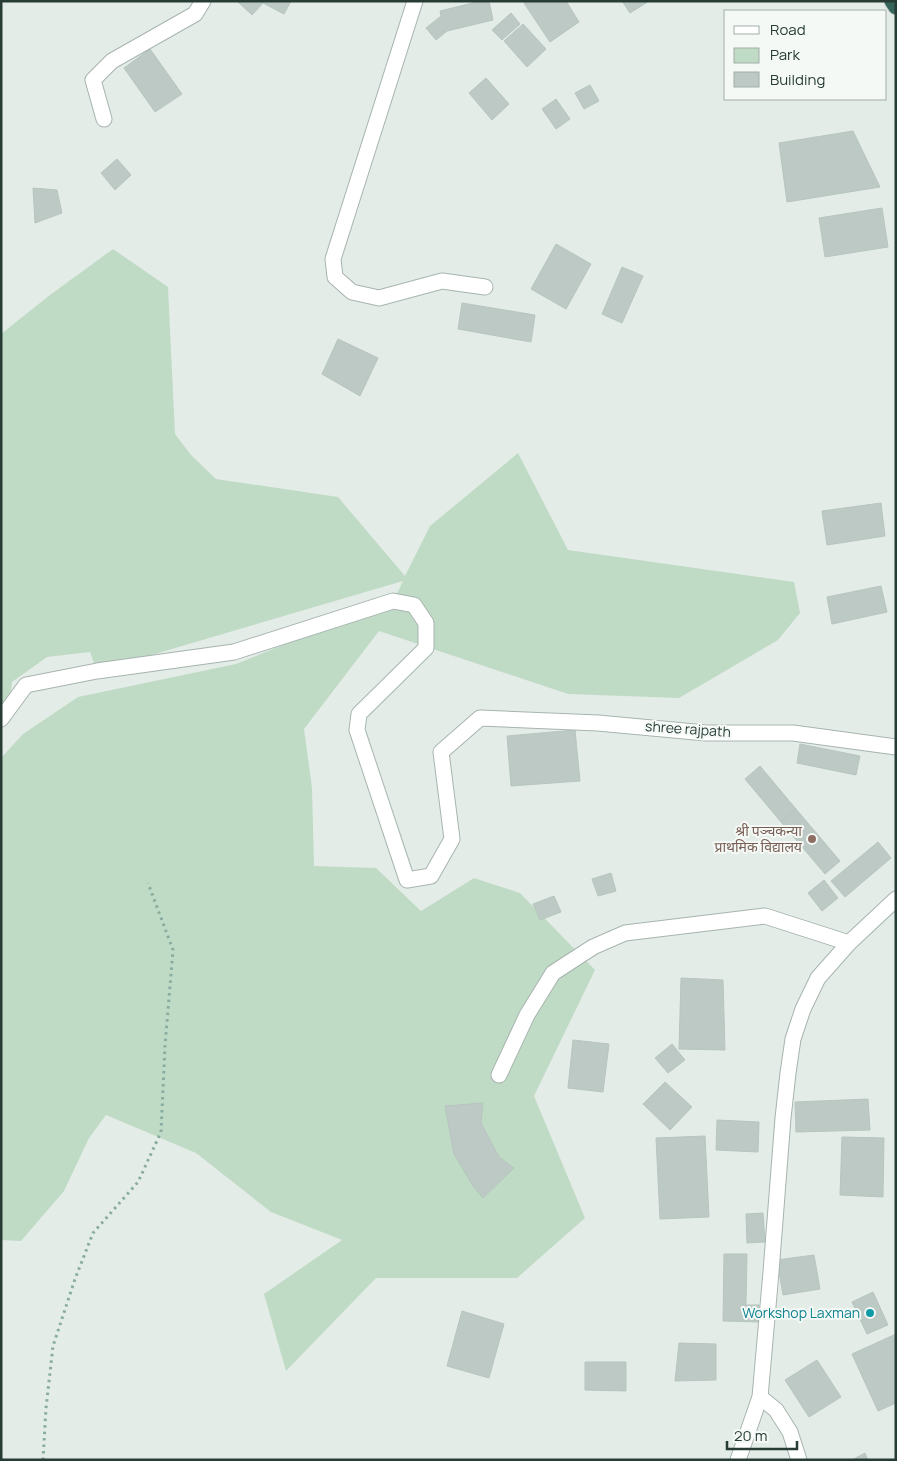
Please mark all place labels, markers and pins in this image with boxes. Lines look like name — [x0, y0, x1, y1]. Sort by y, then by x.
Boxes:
place label: श्री पञ्चकन्या प्राथमिक विद्यालय — [714, 821, 803, 856]
marker: श्री पञ्चकन्या प्राथमिक विद्यालय — [806, 833, 818, 845]
place label: Workshop Laxman — [742, 1303, 860, 1322]
marker: Workshop Laxman — [864, 1307, 876, 1319]

